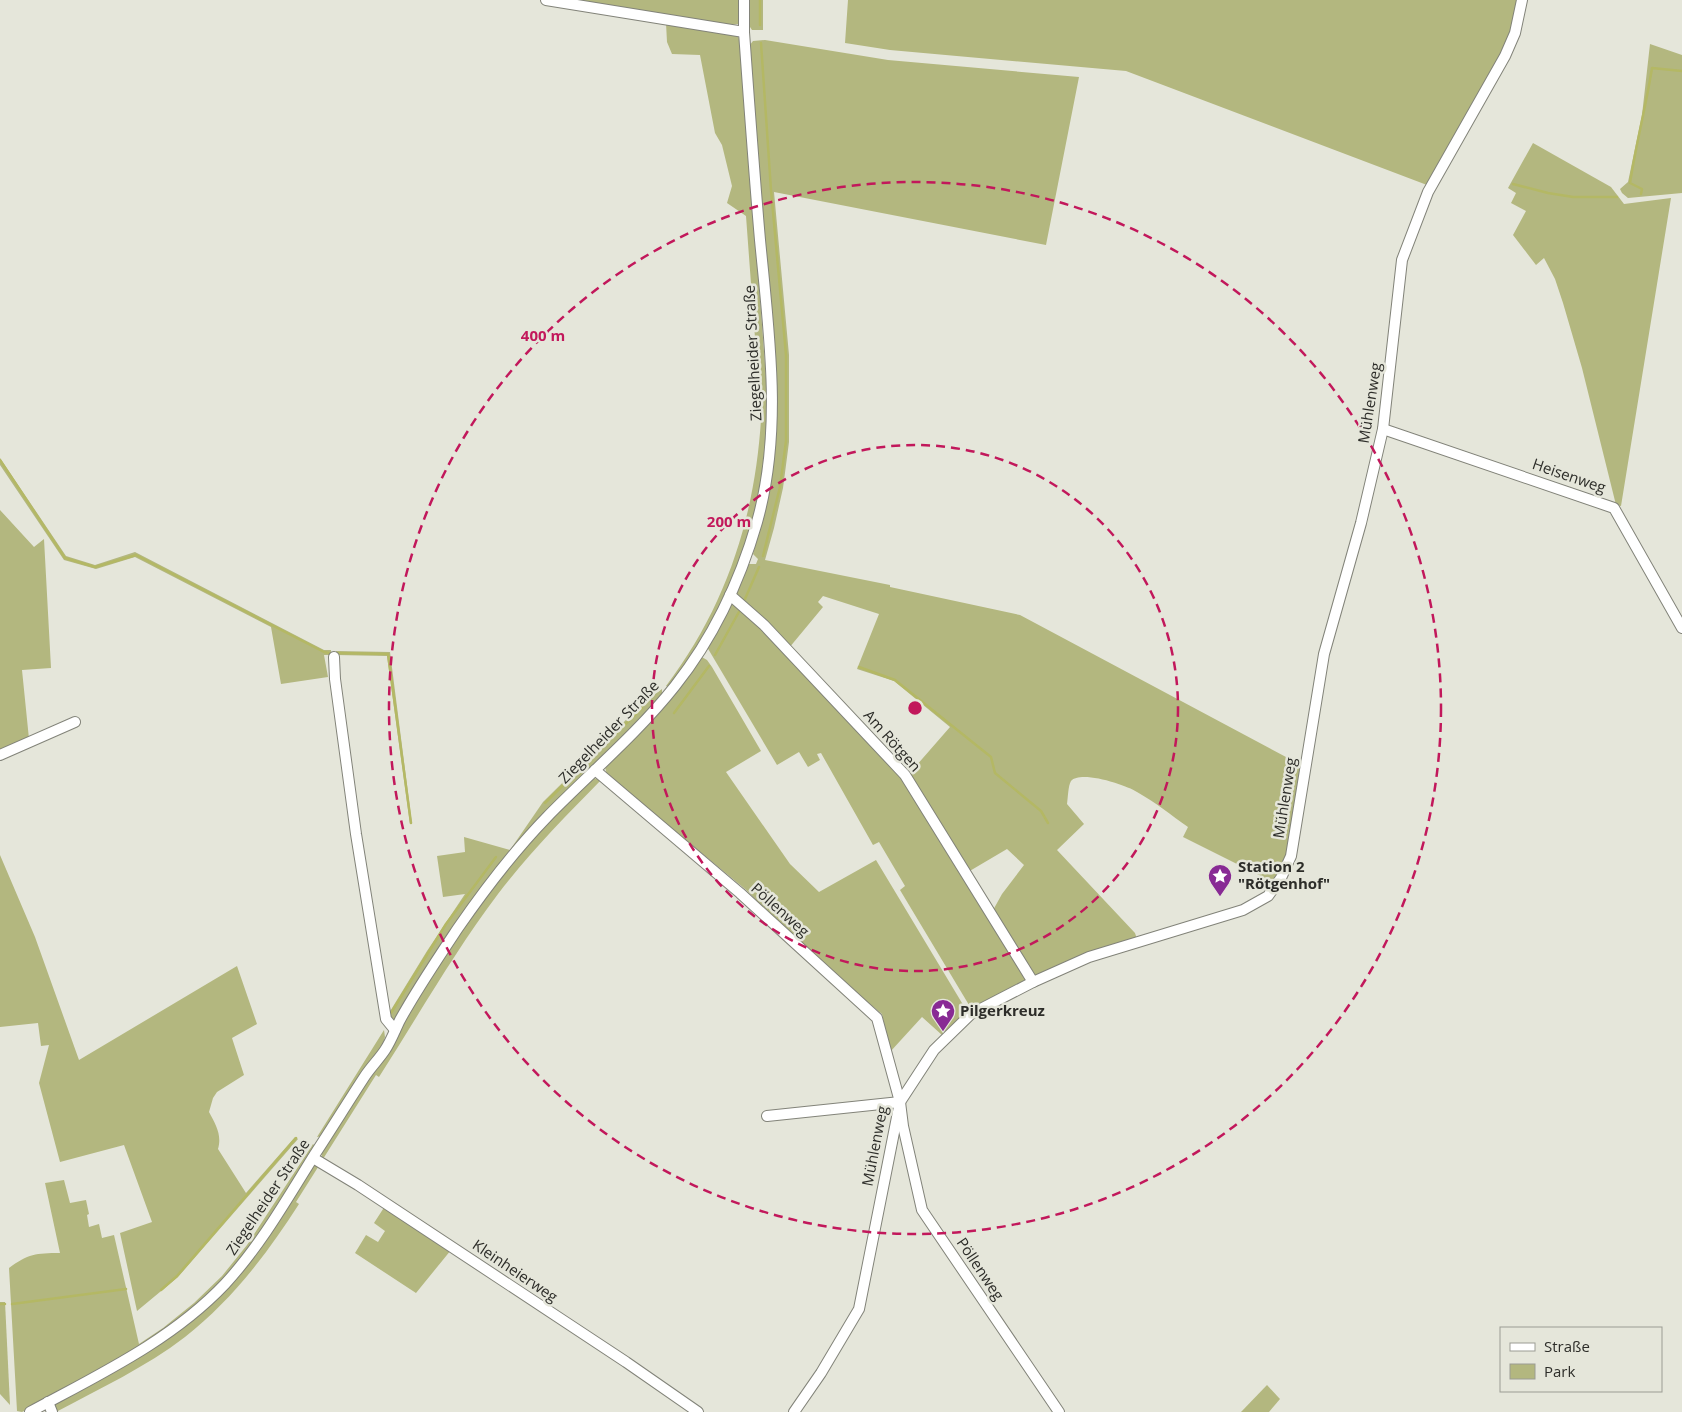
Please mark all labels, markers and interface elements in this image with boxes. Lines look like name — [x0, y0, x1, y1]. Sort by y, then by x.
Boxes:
street label: Ziegelheider Straße — [738, 285, 766, 421]
text: 400 m — [521, 325, 565, 345]
street label: Mühlenweg — [1353, 361, 1385, 445]
street label: Heisenweg — [1530, 453, 1609, 497]
text: 200 m — [707, 511, 751, 531]
street label: Ziegelheider Straße — [554, 675, 663, 787]
centre of rings — [906, 699, 924, 717]
street label: Am Rötgen — [860, 705, 926, 776]
street label: Mühlenweg — [1268, 756, 1300, 840]
place label: Station 2 "Rötgenhof" — [1238, 856, 1330, 893]
place icon: Station 2 "Rötgenhof" — [1207, 863, 1233, 897]
street label: Pöllenweg — [747, 878, 814, 941]
place icon: Pilgerkreuz — [930, 998, 956, 1032]
place label: Pilgerkreuz — [960, 1000, 1045, 1020]
street label: Mühlenweg — [856, 1104, 892, 1188]
street label: Ziegelheider Straße — [221, 1134, 313, 1258]
street label: Pöllenweg — [953, 1233, 1009, 1304]
street label: Kleinheierweg — [469, 1234, 562, 1306]
legend — [1500, 1327, 1662, 1392]
text: Straße — [1544, 1336, 1590, 1356]
text: Park — [1544, 1361, 1575, 1381]

